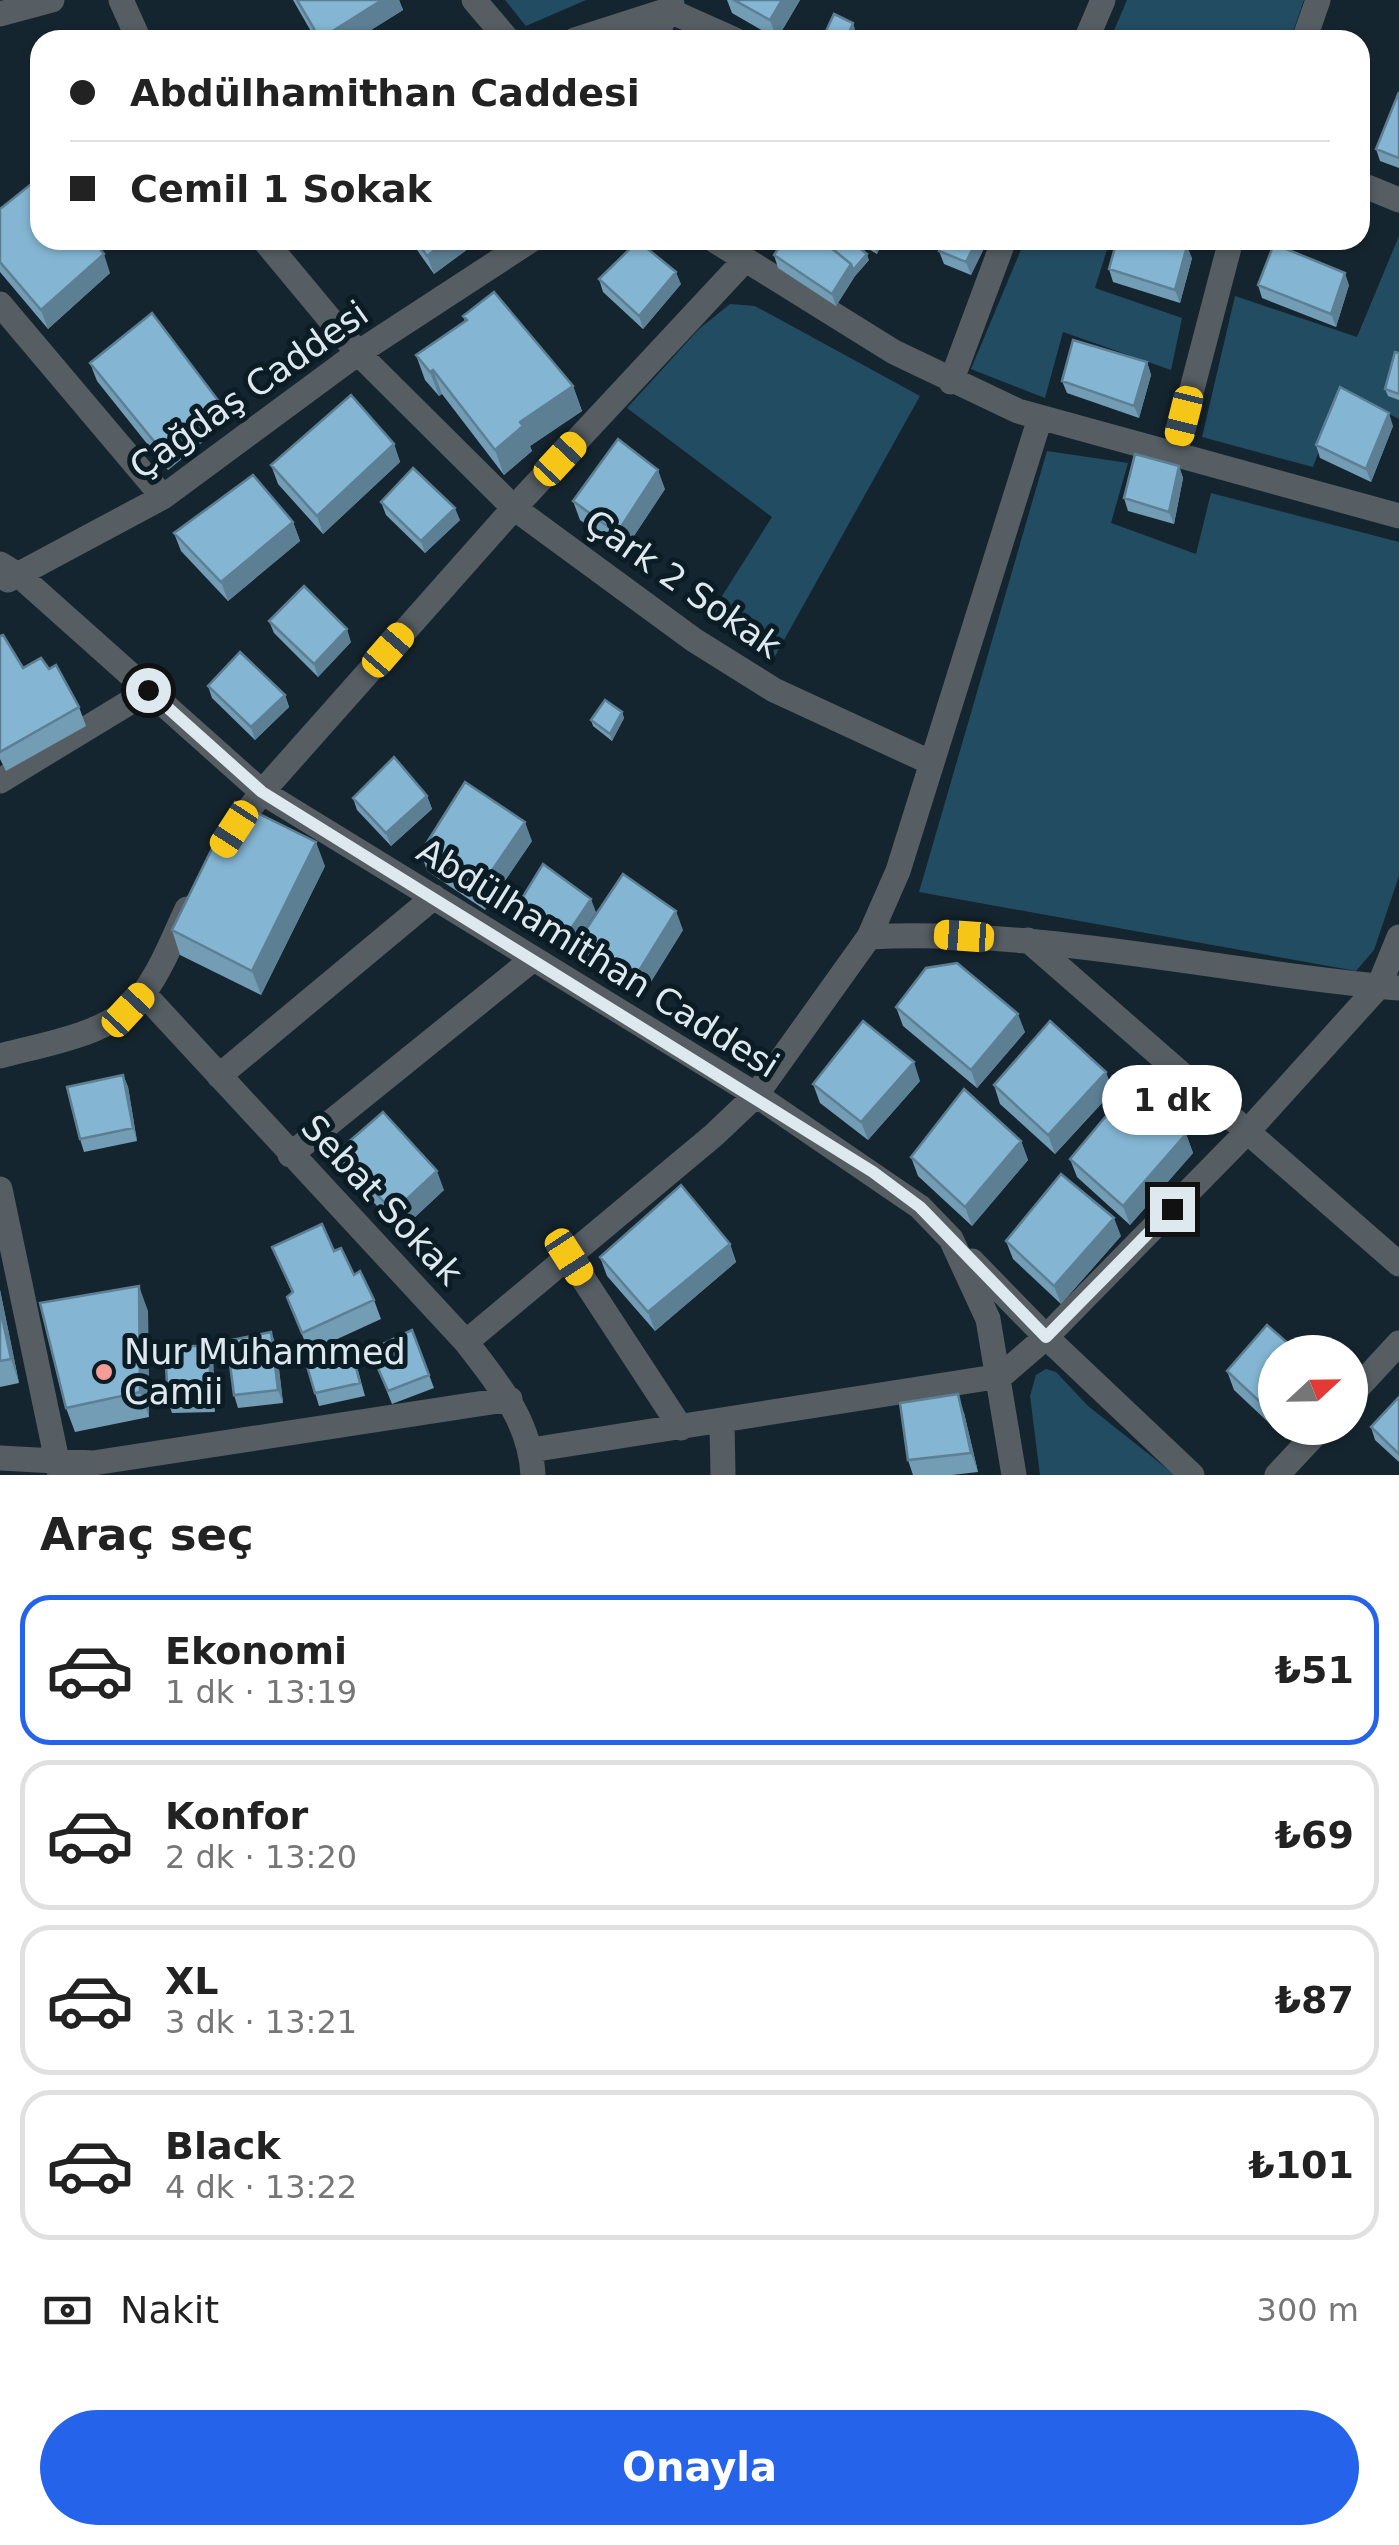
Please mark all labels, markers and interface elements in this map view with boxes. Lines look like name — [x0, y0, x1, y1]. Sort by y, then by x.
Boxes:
text: Abdülhamithan Caddesi — [130, 71, 640, 115]
text: Cemil 1 Sokak — [130, 167, 432, 211]
street label: Çağdaş Caddesi — [122, 293, 376, 487]
car — [1162, 383, 1206, 449]
car — [529, 427, 591, 491]
street label: Çark 2 Sokak — [577, 502, 789, 667]
car — [357, 618, 419, 682]
route start — [126, 668, 171, 713]
car — [205, 796, 263, 862]
street label: Abdülhamithan Caddesi — [410, 830, 786, 1086]
car — [933, 919, 995, 953]
car — [97, 978, 159, 1042]
callout: 1 dk — [1102, 1064, 1242, 1134]
text: 1 dk — [1133, 1081, 1211, 1119]
street label: Sebat Sokak — [293, 1107, 471, 1294]
route end — [1150, 1187, 1195, 1232]
car — [540, 1224, 598, 1290]
place label: Nur Muhammed Camii — [124, 1332, 406, 1412]
north arrow — [1258, 1335, 1368, 1445]
map controls — [1258, 1335, 1368, 1445]
marker: Nur Muhammed Camii — [93, 1361, 115, 1383]
text: Araç seç — [40, 1508, 254, 1561]
icon: car — [45, 1625, 135, 1715]
text: Ekonomi — [165, 1629, 347, 1673]
text: ₺51 — [1275, 1648, 1354, 1692]
text: 1 dk · 13:19 — [165, 1673, 357, 1711]
icon: car — [45, 1790, 135, 1880]
text: Konfor — [165, 1794, 308, 1838]
text: ₺69 — [1275, 1813, 1354, 1857]
text: 2 dk · 13:20 — [165, 1838, 357, 1876]
icon: car — [45, 1955, 135, 2045]
text: XL — [165, 1959, 219, 2003]
text: ₺87 — [1275, 1978, 1354, 2022]
text: 3 dk · 13:21 — [165, 2003, 357, 2041]
icon: car — [45, 2120, 135, 2210]
text: Black — [165, 2124, 280, 2168]
text: ₺101 — [1248, 2143, 1354, 2187]
text: 4 dk · 13:22 — [165, 2168, 357, 2206]
icon: cash — [40, 2283, 95, 2338]
text: Nakit — [120, 2288, 219, 2332]
text: 300 m — [1257, 2291, 1359, 2329]
button: Onayla — [40, 2410, 1359, 2525]

